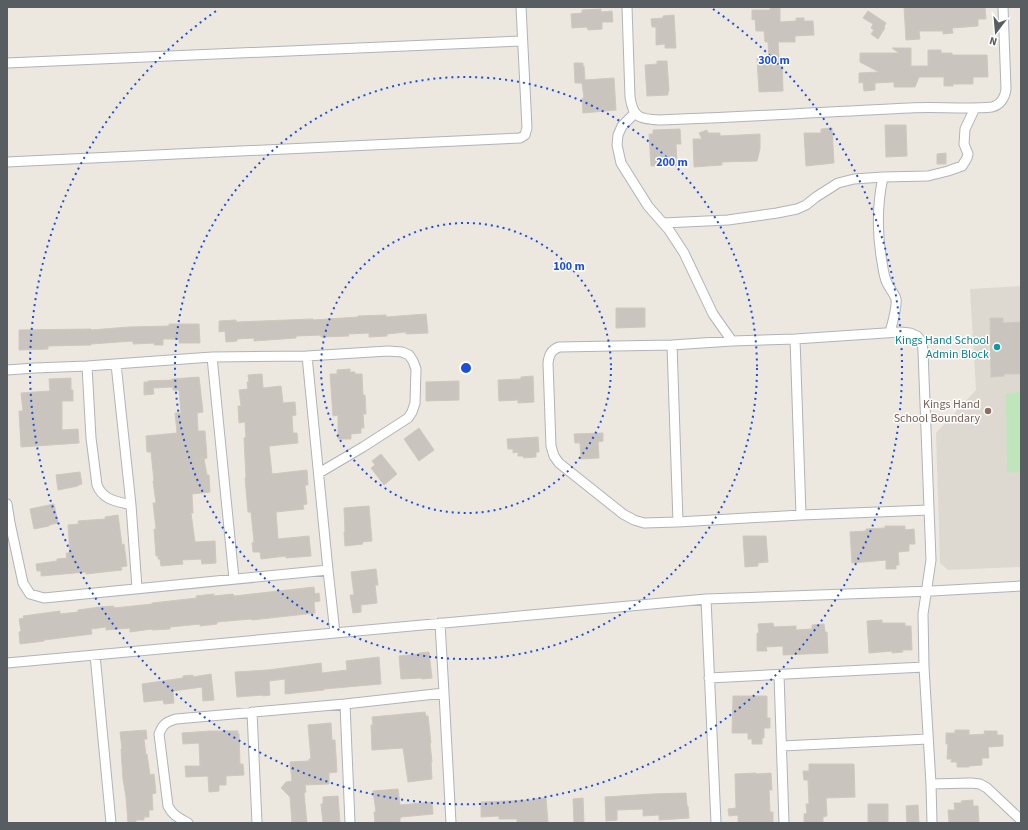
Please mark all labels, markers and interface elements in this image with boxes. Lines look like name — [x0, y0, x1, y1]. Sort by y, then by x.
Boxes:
north arrow — [976, 12, 1016, 52]
text: N — [988, 33, 999, 49]
text: 300 m — [758, 52, 790, 69]
text: 200 m — [656, 154, 688, 171]
text: 100 m — [553, 258, 585, 275]
place label: Kings Hand School Admin Block — [895, 332, 989, 363]
marker: Kings Hand School Admin Block — [992, 342, 1002, 352]
centre of rings — [459, 361, 473, 375]
place label: Kings Hand School Boundary — [894, 396, 980, 427]
marker: Kings Hand School Boundary — [983, 406, 993, 416]

